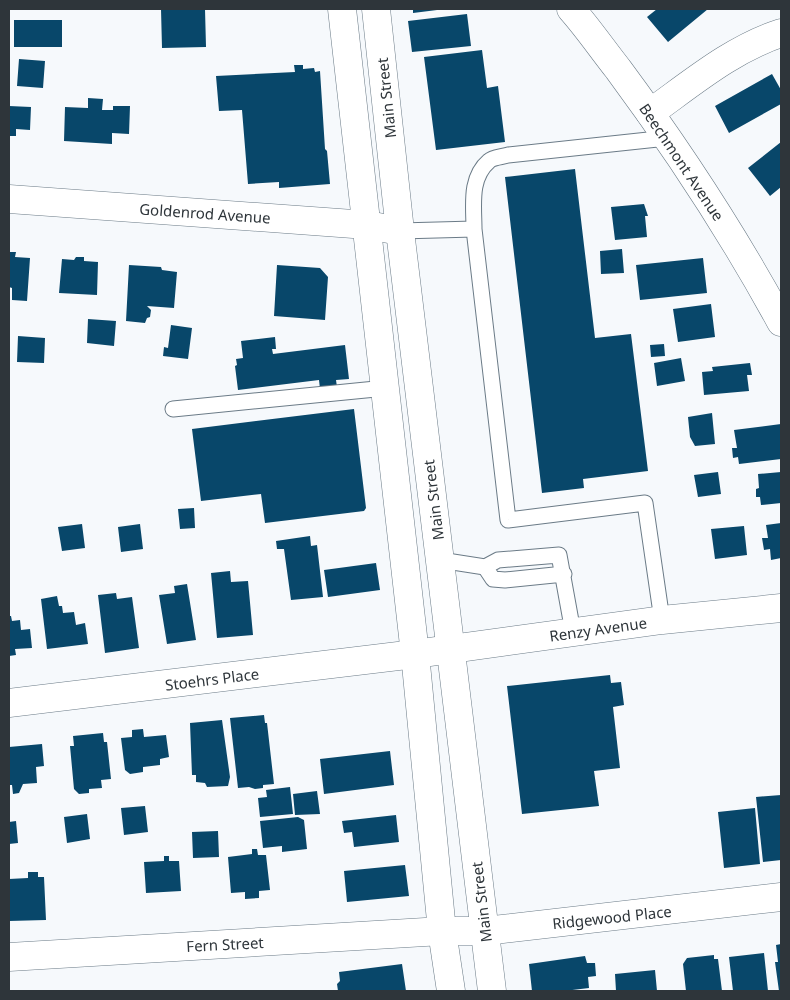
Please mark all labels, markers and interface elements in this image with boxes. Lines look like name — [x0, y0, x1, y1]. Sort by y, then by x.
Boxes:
street label: Main Street — [372, 56, 400, 139]
street label: Beechmont Avenue — [635, 99, 729, 225]
street label: Goldenrod Avenue — [139, 198, 271, 228]
street label: Main Street — [418, 458, 448, 541]
street label: Renzy Avenue — [548, 612, 648, 646]
street label: Stoehrs Place — [164, 663, 260, 695]
street label: Main Street — [466, 860, 496, 943]
street label: Ridgewood Place — [551, 901, 673, 933]
street label: Fern Street — [186, 932, 265, 956]

